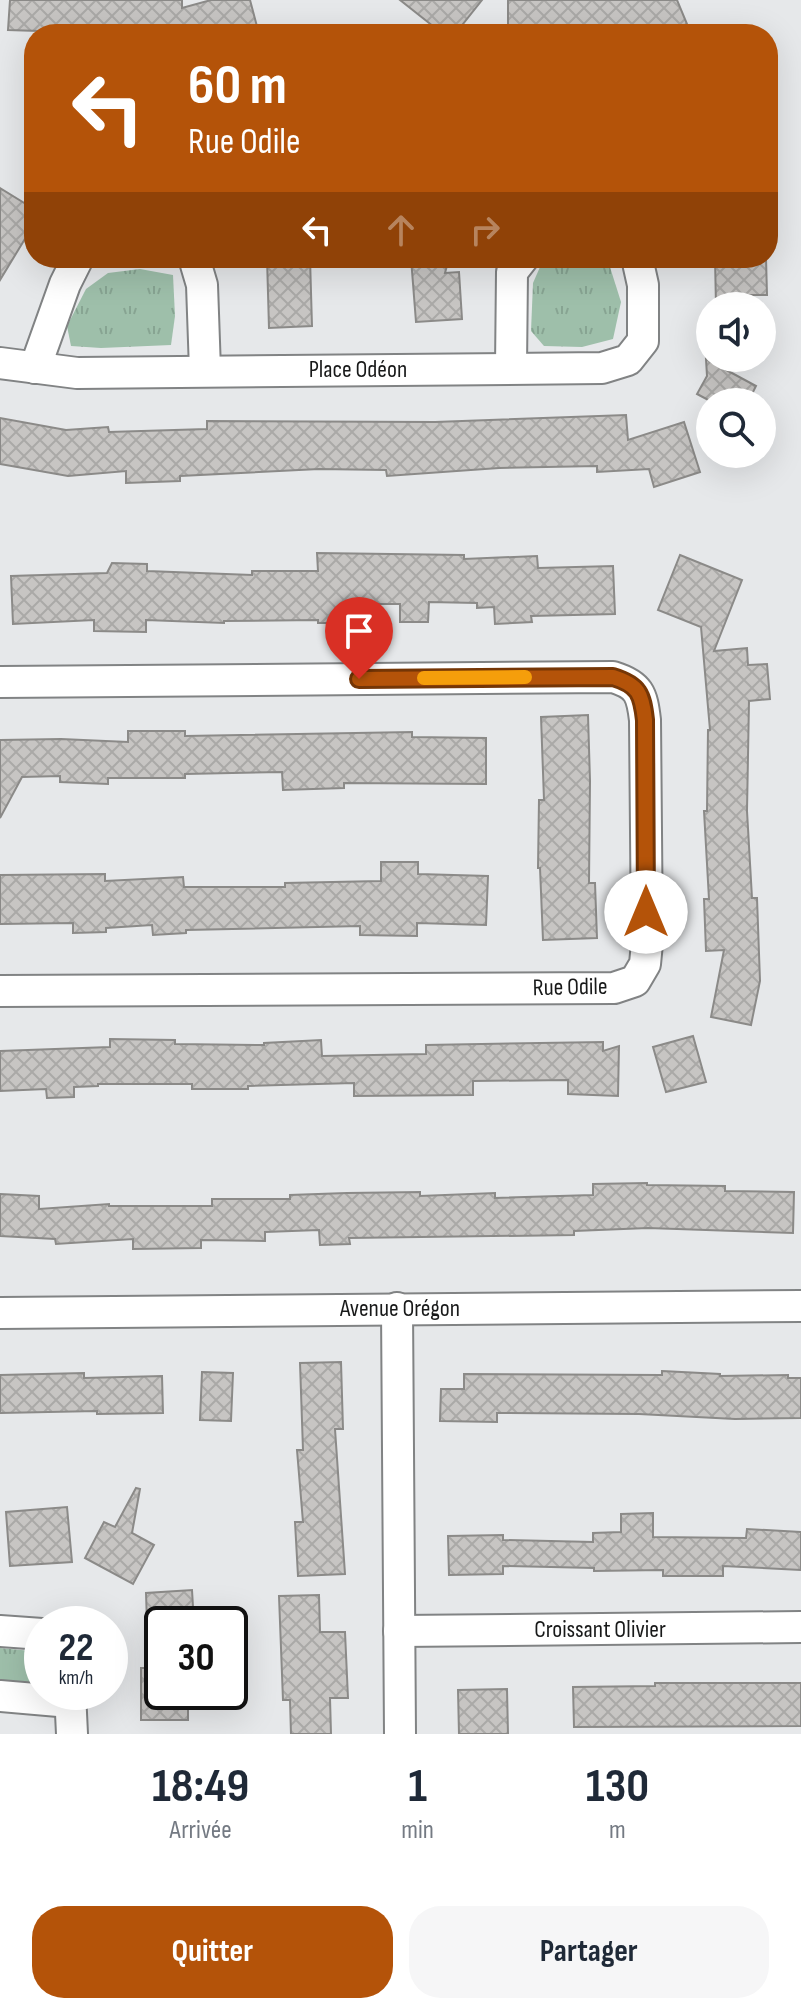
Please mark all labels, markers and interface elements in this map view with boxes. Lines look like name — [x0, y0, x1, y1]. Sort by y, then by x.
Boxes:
text: 60 m — [188, 53, 287, 120]
icon: left — [56, 56, 160, 160]
text: Rue Odile — [188, 121, 301, 164]
icon: left — [295, 208, 339, 252]
icon: ahead — [379, 208, 423, 252]
icon: right — [463, 208, 507, 252]
map controls — [696, 292, 776, 468]
button: sound — [696, 292, 776, 372]
street label: Place Odéon — [309, 355, 407, 384]
button: search — [696, 388, 776, 468]
pin — [325, 597, 393, 679]
icon: arrive — [337, 609, 381, 653]
position arrow — [604, 870, 688, 954]
street label: Rue Odile — [532, 972, 608, 1002]
street label: Avenue Orégon — [339, 1294, 460, 1323]
speed limit sign: 30 — [144, 1606, 248, 1710]
street label: Croissant Olivier — [534, 1615, 666, 1644]
text: 22 — [58, 1624, 94, 1672]
text: km/h — [59, 1666, 93, 1690]
text: 18:49 — [152, 1758, 249, 1815]
text: 1 — [408, 1758, 427, 1815]
text: 130 — [586, 1758, 649, 1815]
text: Arrivée — [170, 1815, 232, 1846]
text: min — [401, 1815, 434, 1846]
text: m — [609, 1815, 626, 1846]
button: Quitter — [32, 1906, 393, 1998]
button: Partager — [409, 1906, 769, 1998]

